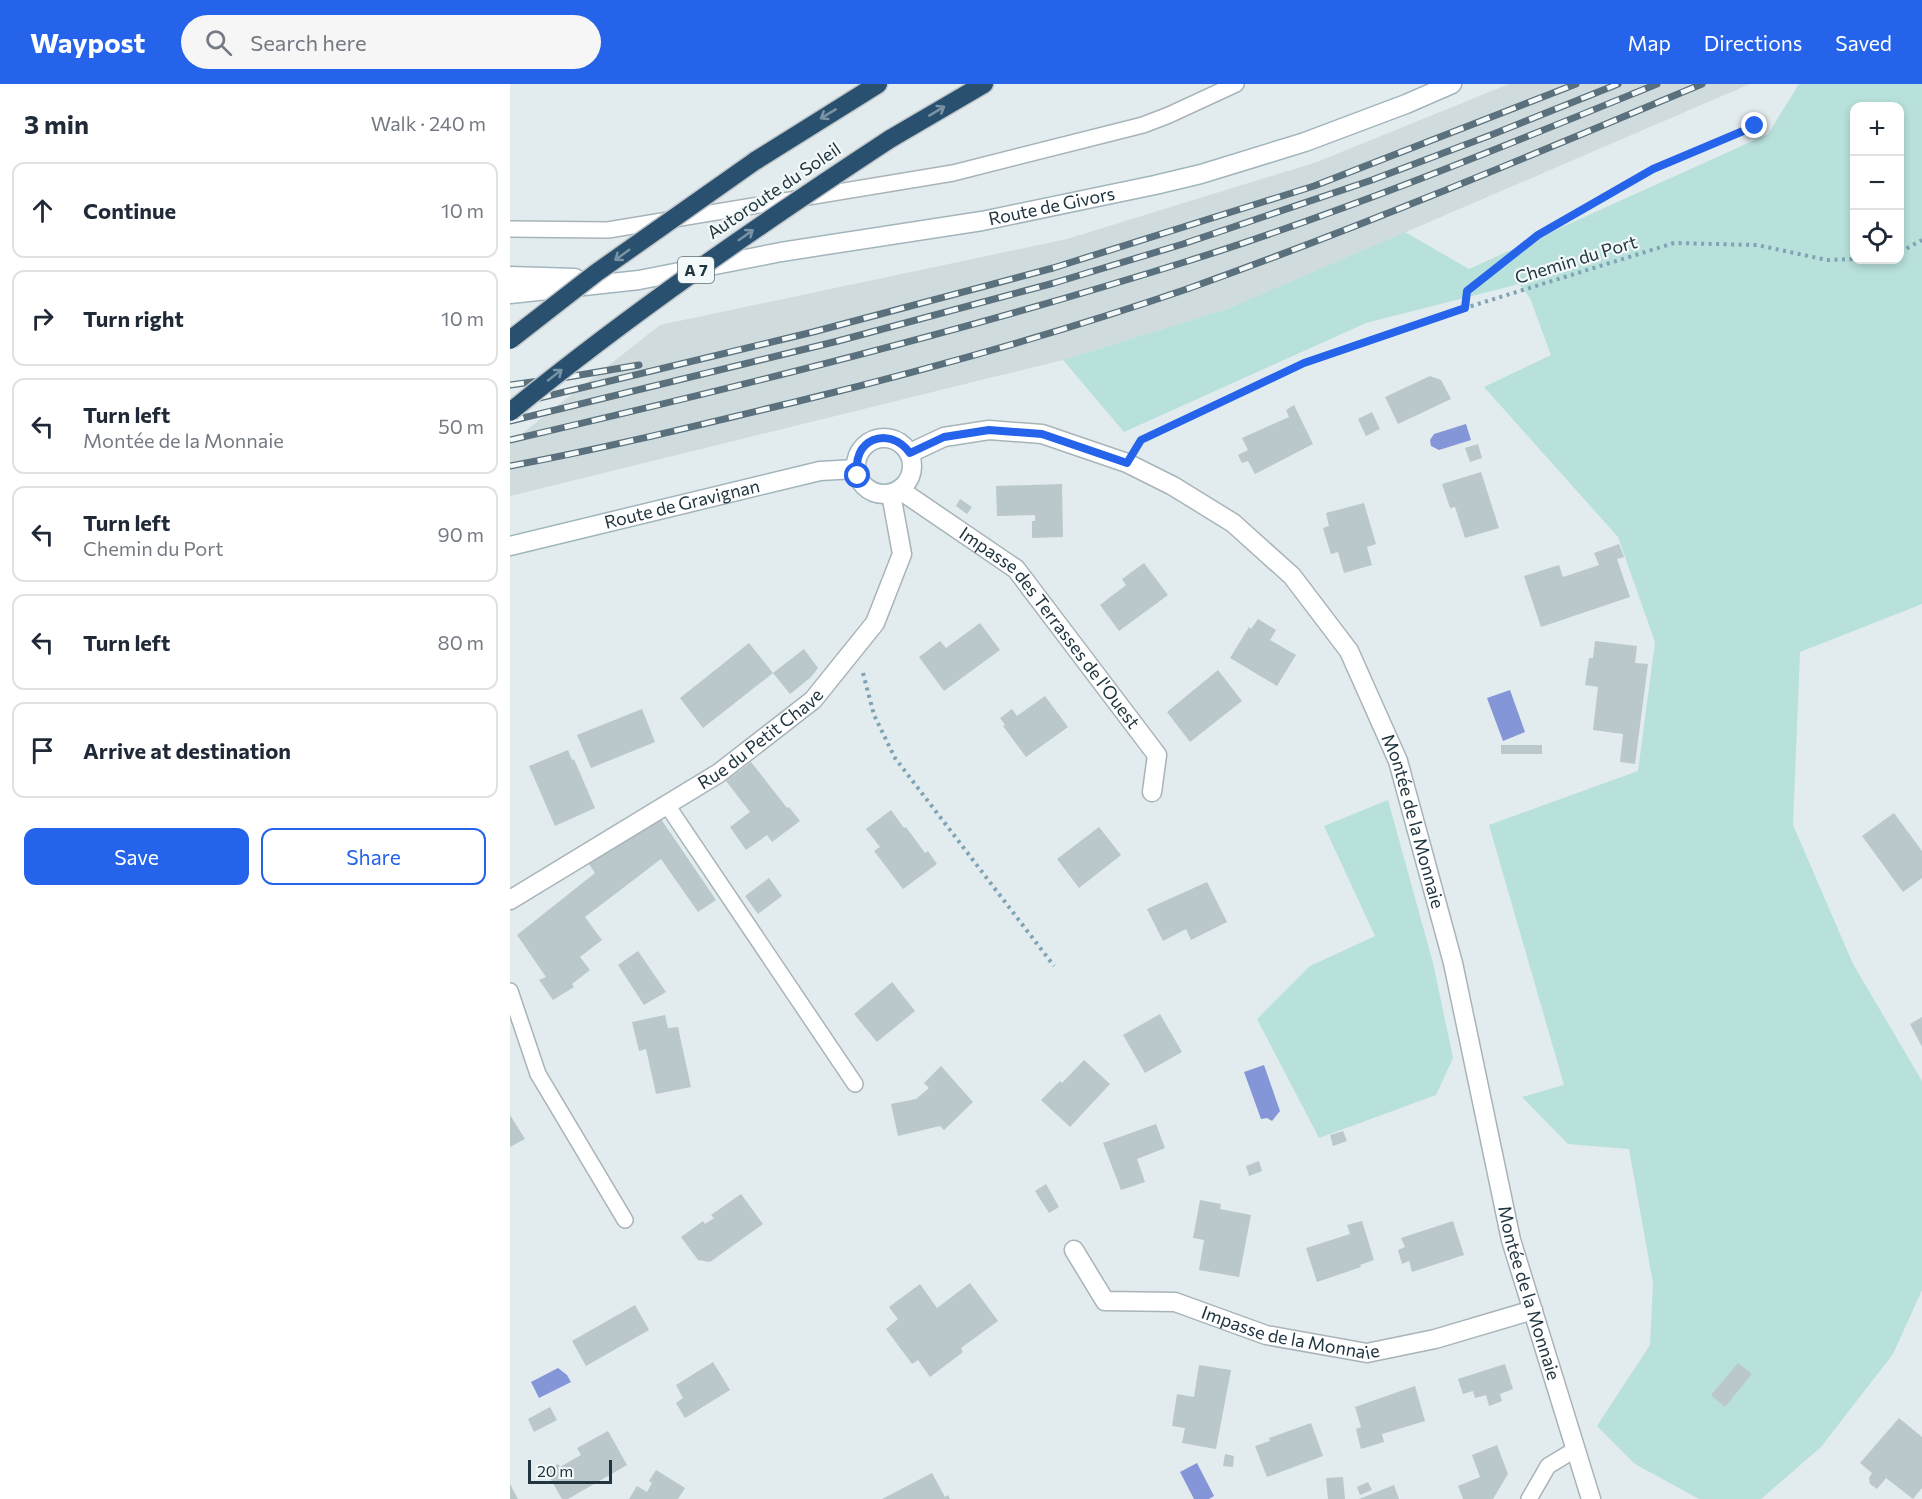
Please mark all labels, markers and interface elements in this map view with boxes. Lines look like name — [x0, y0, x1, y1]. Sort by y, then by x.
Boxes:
search box — [181, 15, 601, 69]
text: Waypost — [30, 25, 145, 59]
icon: search — [202, 26, 235, 59]
text: Search here — [250, 29, 367, 56]
text: Map — [1628, 30, 1671, 55]
text: Directions — [1704, 30, 1802, 55]
text: Saved — [1835, 30, 1892, 55]
map controls — [1850, 102, 1904, 264]
button: + — [1850, 102, 1904, 156]
one-way arrow — [928, 105, 945, 117]
text: 3 min — [24, 108, 89, 139]
one-way arrow — [820, 108, 837, 120]
text: Walk · 240 m — [371, 111, 486, 135]
route end — [1741, 112, 1767, 138]
street label: Autoroute du Soleil — [702, 137, 845, 243]
button: − — [1850, 156, 1904, 210]
street label: Route de Givors — [986, 182, 1117, 229]
icon: ahead — [26, 194, 59, 227]
text: Continue — [83, 197, 176, 224]
text: 10 m — [441, 198, 484, 222]
button: locate — [1850, 210, 1904, 264]
one-way arrow — [738, 229, 754, 241]
street label: Chemin du Port — [1512, 230, 1639, 288]
one-way arrow — [614, 249, 630, 261]
road number: A 7 — [678, 257, 714, 283]
icon: right — [26, 302, 59, 335]
text: Turn right — [83, 305, 184, 332]
text: 10 m — [441, 306, 484, 330]
one-way arrow — [547, 368, 563, 381]
text: Turn left — [83, 401, 170, 428]
icon: left — [26, 410, 59, 443]
text: 50 m — [438, 414, 484, 438]
text: Montée de la Monnaie — [83, 428, 284, 452]
route start — [844, 462, 870, 488]
street label: Route de Gravignan — [602, 474, 762, 533]
text: Turn left — [83, 509, 170, 536]
icon: left — [26, 518, 59, 551]
text: 90 m — [438, 522, 484, 546]
street label: Impasse des Terrasses de l'Ouest — [956, 522, 1145, 733]
text: Chemin du Port — [83, 536, 224, 560]
icon: left — [26, 626, 59, 659]
text: Turn left — [83, 629, 170, 656]
text: 80 m — [438, 630, 484, 654]
street label: Rue du Petit Chave — [693, 684, 827, 793]
street label: Montée de la Monnaie — [1377, 730, 1450, 911]
icon: arrive — [26, 734, 59, 767]
text: Arrive at destination — [83, 737, 291, 764]
button: Save — [24, 828, 249, 885]
button: Share — [261, 828, 486, 885]
street label: Montée de la Monnaie — [1494, 1204, 1566, 1383]
street label: Impasse de la Monnaie — [1199, 1301, 1381, 1363]
scale bar — [528, 1457, 612, 1484]
text: 20 m — [537, 1461, 573, 1480]

